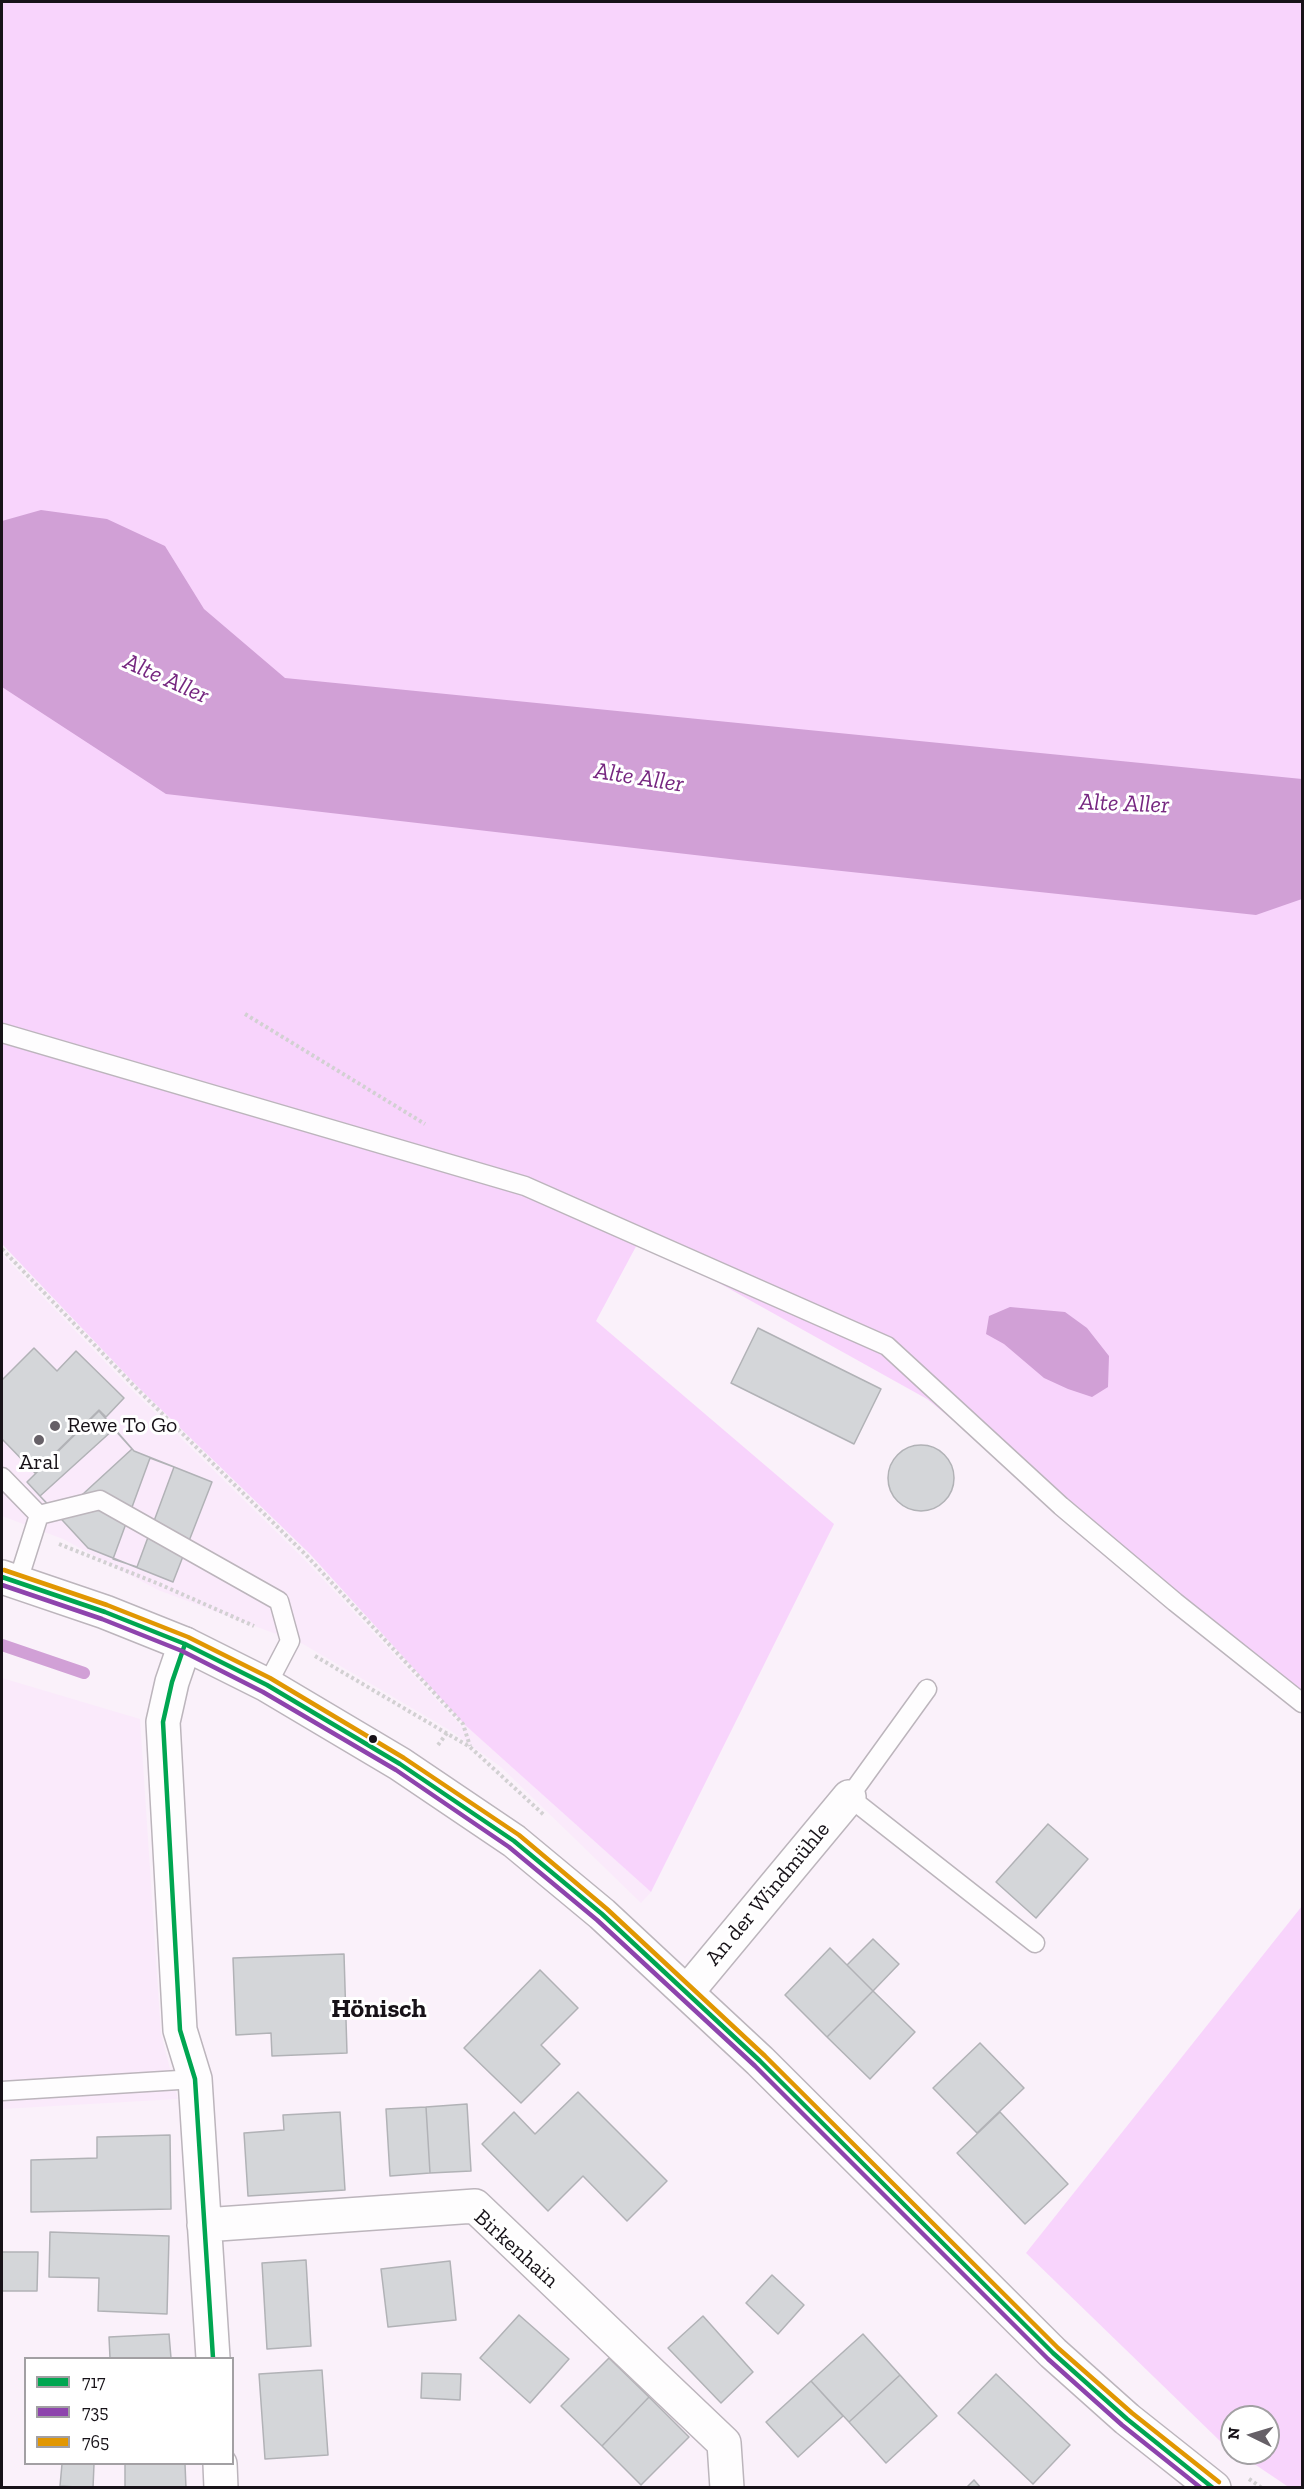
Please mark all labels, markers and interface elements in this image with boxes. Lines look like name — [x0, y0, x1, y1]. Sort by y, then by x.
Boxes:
water label: Alte Aller — [119, 647, 213, 711]
water label: Alte Aller — [592, 757, 686, 799]
water label: Alte Aller — [1078, 788, 1170, 820]
place label: Rewe To Go — [67, 1413, 177, 1439]
marker: Rewe To Go — [48, 1419, 62, 1433]
marker: Aral — [32, 1433, 46, 1447]
place label: Aral — [19, 1450, 59, 1476]
unlabelled marker — [367, 1733, 379, 1745]
street label: An der Windmühle — [700, 1817, 836, 1971]
district label: Hönisch — [331, 1994, 427, 2026]
street label: Birkenhain — [468, 2204, 564, 2294]
legend — [24, 2357, 234, 2465]
text: 717 — [82, 2371, 106, 2393]
text: 735 — [82, 2401, 109, 2423]
north arrow — [1220, 2405, 1280, 2465]
text: N — [1224, 2427, 1244, 2440]
text: 765 — [82, 2431, 109, 2453]

